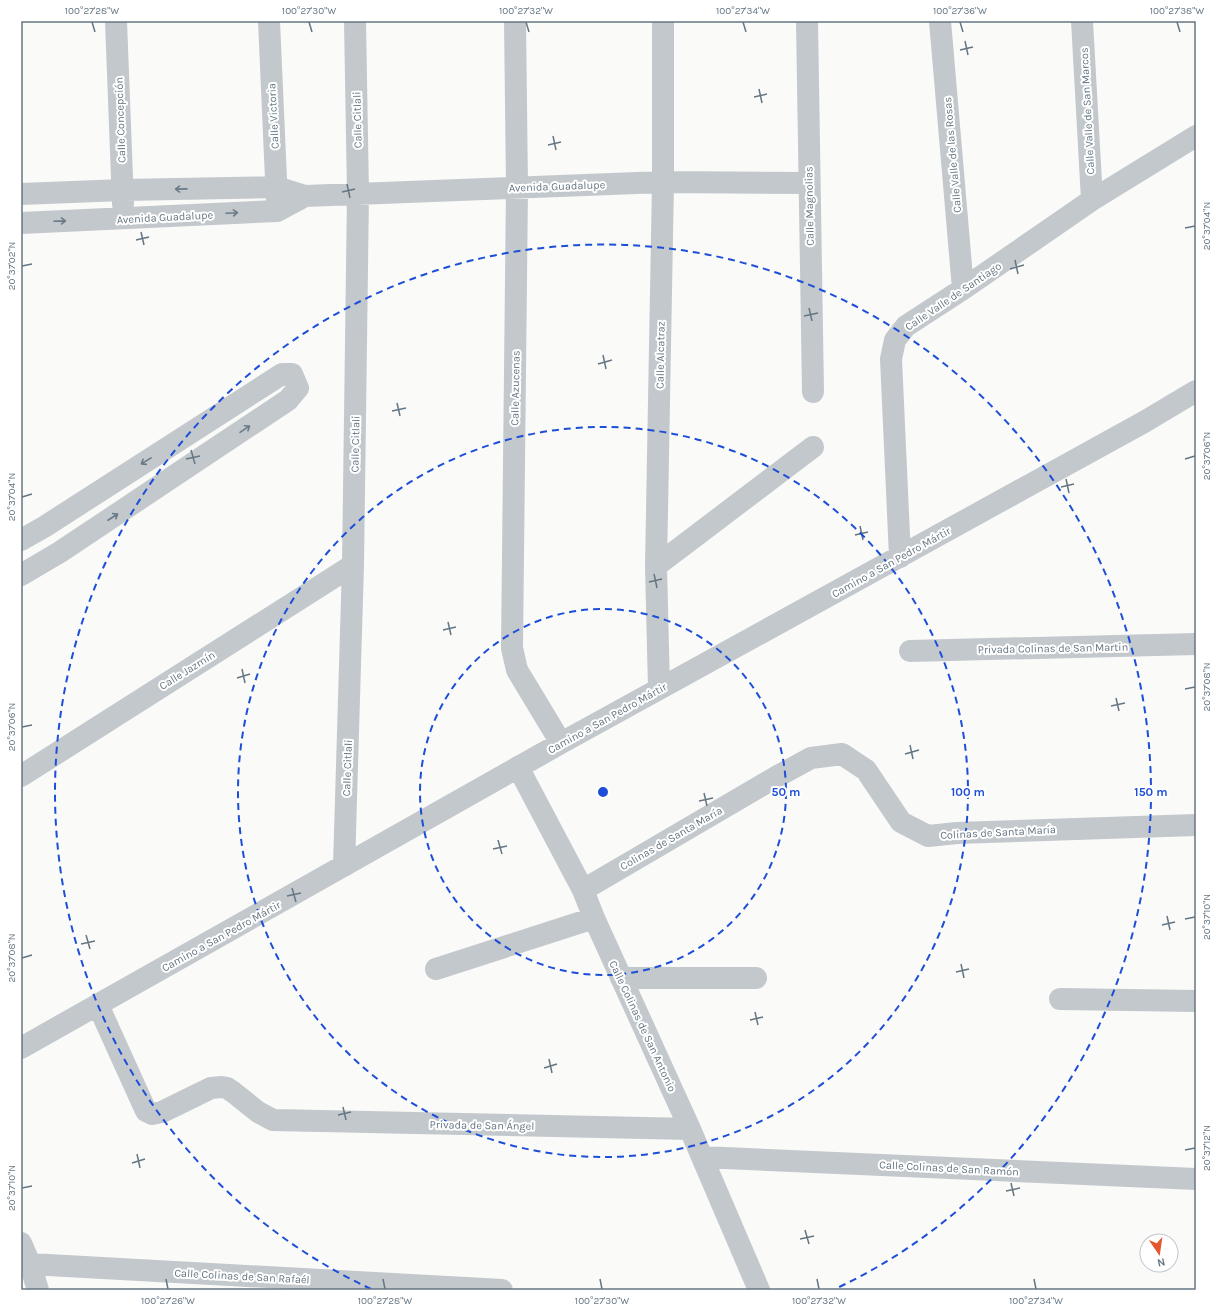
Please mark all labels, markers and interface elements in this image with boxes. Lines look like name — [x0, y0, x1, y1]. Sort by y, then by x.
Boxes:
text: 100°27'28"W — [65, 5, 119, 17]
text: 100°27'30"W — [282, 5, 336, 17]
text: 100°27'32"W — [499, 5, 553, 17]
text: 100°27'34"W — [716, 5, 770, 17]
text: 100°27'36"W — [933, 5, 987, 17]
text: 100°27'38"W — [1150, 5, 1204, 17]
street label: Calle Valle de San Marcos — [1078, 47, 1097, 175]
street label: Calle Concepción — [113, 77, 128, 163]
street label: Calle Victoria — [265, 83, 282, 149]
street label: Calle Citlali — [351, 91, 364, 149]
street label: Calle Valle de las Rosas — [941, 96, 964, 213]
street label: Calle Magnolias — [802, 166, 817, 246]
street label: Avenida Guadalupe — [509, 178, 606, 195]
one-way arrow — [175, 185, 188, 193]
text: 20°37'04"N — [1201, 202, 1213, 250]
street label: Avenida Guadalupe — [116, 208, 214, 227]
one-way arrow — [225, 210, 238, 217]
one-way arrow — [53, 218, 66, 225]
text: 20°37'02"N — [6, 242, 18, 290]
street label: Calle Valle de Santiago — [903, 259, 1004, 333]
street label: Calle Alcatraz — [653, 321, 668, 389]
street label: Calle Azucenas — [508, 350, 523, 426]
street label: Calle Citlali — [349, 415, 362, 473]
one-way arrow — [239, 425, 250, 434]
text: 20°37'06"N — [1201, 432, 1213, 480]
one-way arrow — [140, 458, 152, 466]
text: 20°37'04"N — [6, 473, 18, 521]
one-way arrow — [107, 513, 118, 521]
street label: Camino a San Pedro Mártir — [830, 524, 953, 601]
street label: Privada Colinas de San Martin — [978, 641, 1128, 656]
street label: Calle Jazmín — [157, 648, 217, 693]
text: 20°37'08"N — [1201, 662, 1213, 712]
street label: Camino a San Pedro Mártir — [546, 680, 669, 757]
text: 20°37'06"N — [6, 703, 18, 751]
street label: Calle Citlali — [340, 739, 355, 797]
centre of rings — [596, 785, 610, 799]
text: 50 m — [772, 785, 801, 799]
text: 100 m — [951, 785, 985, 799]
text: 150 m — [1134, 785, 1168, 799]
street label: Colinas de Santa María — [618, 804, 725, 873]
street label: Colinas de Santa María — [940, 823, 1056, 842]
text: 20°37'10"N — [1201, 894, 1213, 940]
street label: Camino a San Pedro Mártir — [160, 898, 283, 975]
text: 20°37'08"N — [6, 933, 18, 983]
street label: Calle Colinas de San Antonio — [606, 959, 679, 1094]
street label: Privada de San Ángel — [430, 1116, 535, 1133]
text: 20°37'12"N — [1201, 1125, 1213, 1171]
street label: Calle Colinas de San Ramón — [879, 1158, 1019, 1179]
text: 20°37'10"N — [6, 1165, 18, 1211]
north arrow — [1139, 1233, 1179, 1273]
text: N — [1156, 1255, 1166, 1269]
street label: Calle Colinas de San Rafaél — [174, 1266, 310, 1287]
text: 100°27'26"W — [141, 1295, 195, 1307]
text: 100°27'28"W — [358, 1295, 412, 1307]
text: 100°27'30"W — [575, 1295, 629, 1307]
text: 100°27'32"W — [792, 1295, 846, 1307]
text: 100°27'34"W — [1009, 1295, 1063, 1307]

